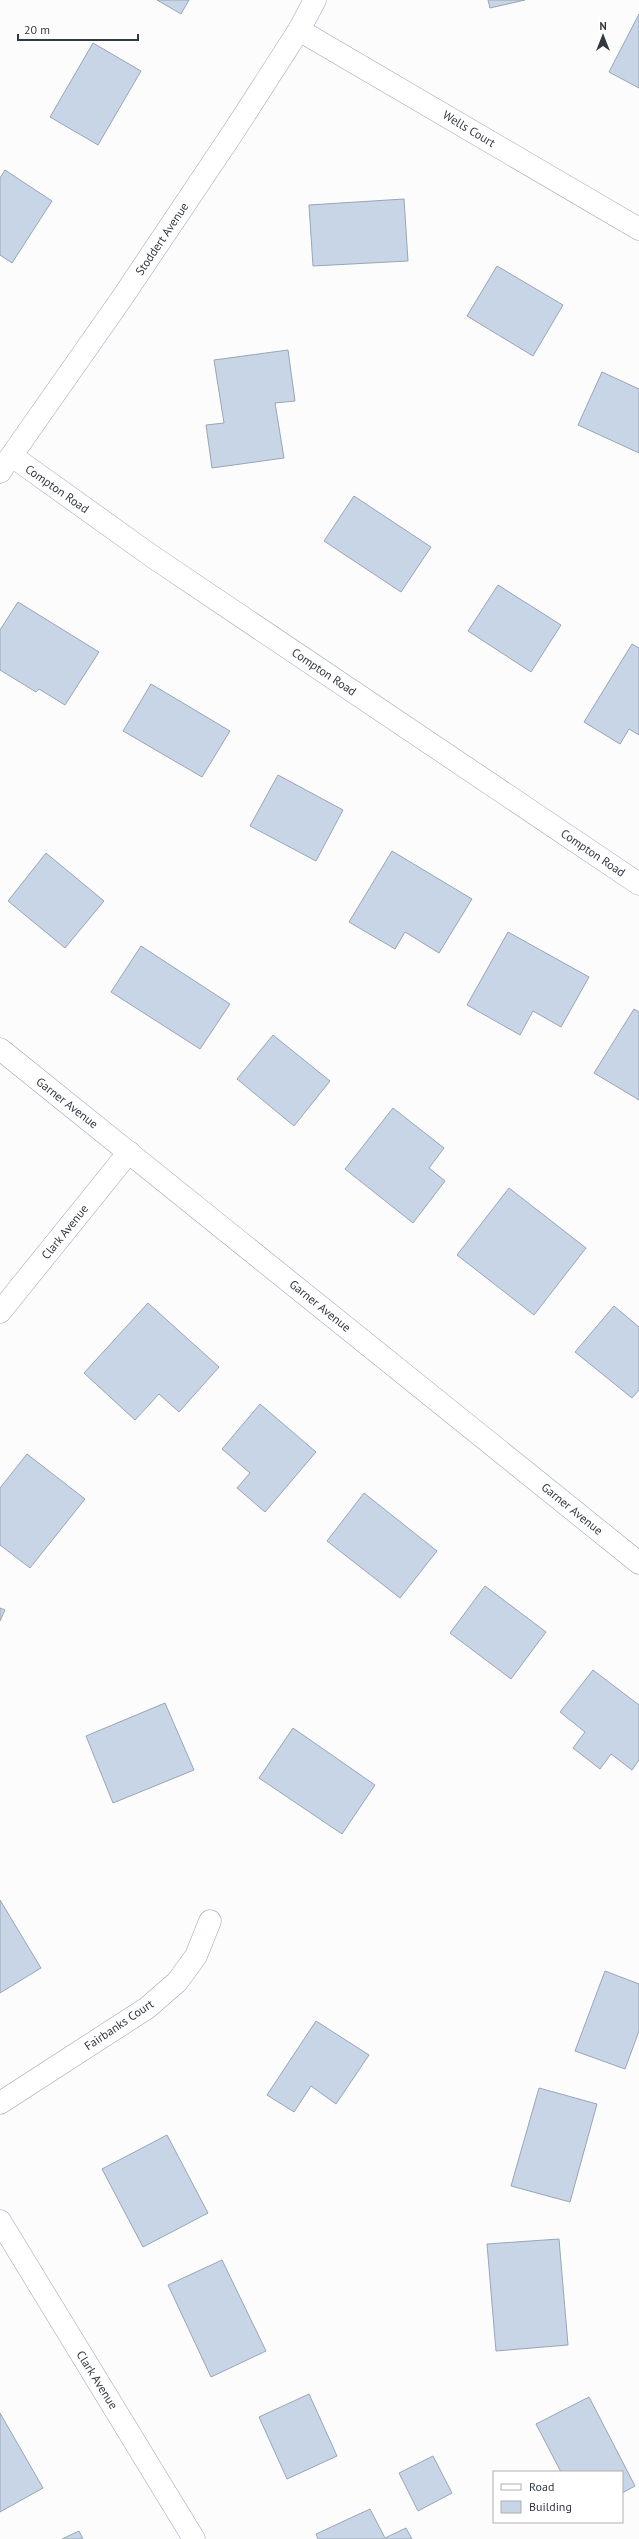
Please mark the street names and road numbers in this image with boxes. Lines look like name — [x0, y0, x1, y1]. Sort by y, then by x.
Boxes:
street label: Wells Court — [440, 107, 498, 150]
street label: Stoddert Avenue — [132, 199, 191, 278]
street label: Compton Road — [22, 461, 92, 516]
street label: Compton Road — [289, 644, 359, 699]
street label: Compton Road — [558, 825, 628, 880]
street label: Garner Avenue — [33, 1074, 101, 1131]
street label: Clark Avenue — [38, 1201, 91, 1262]
street label: Garner Avenue — [287, 1276, 354, 1335]
street label: Garner Avenue — [539, 1479, 606, 1538]
street label: Fairbanks Court — [81, 1996, 156, 2053]
street label: Clark Avenue — [74, 2348, 121, 2412]

